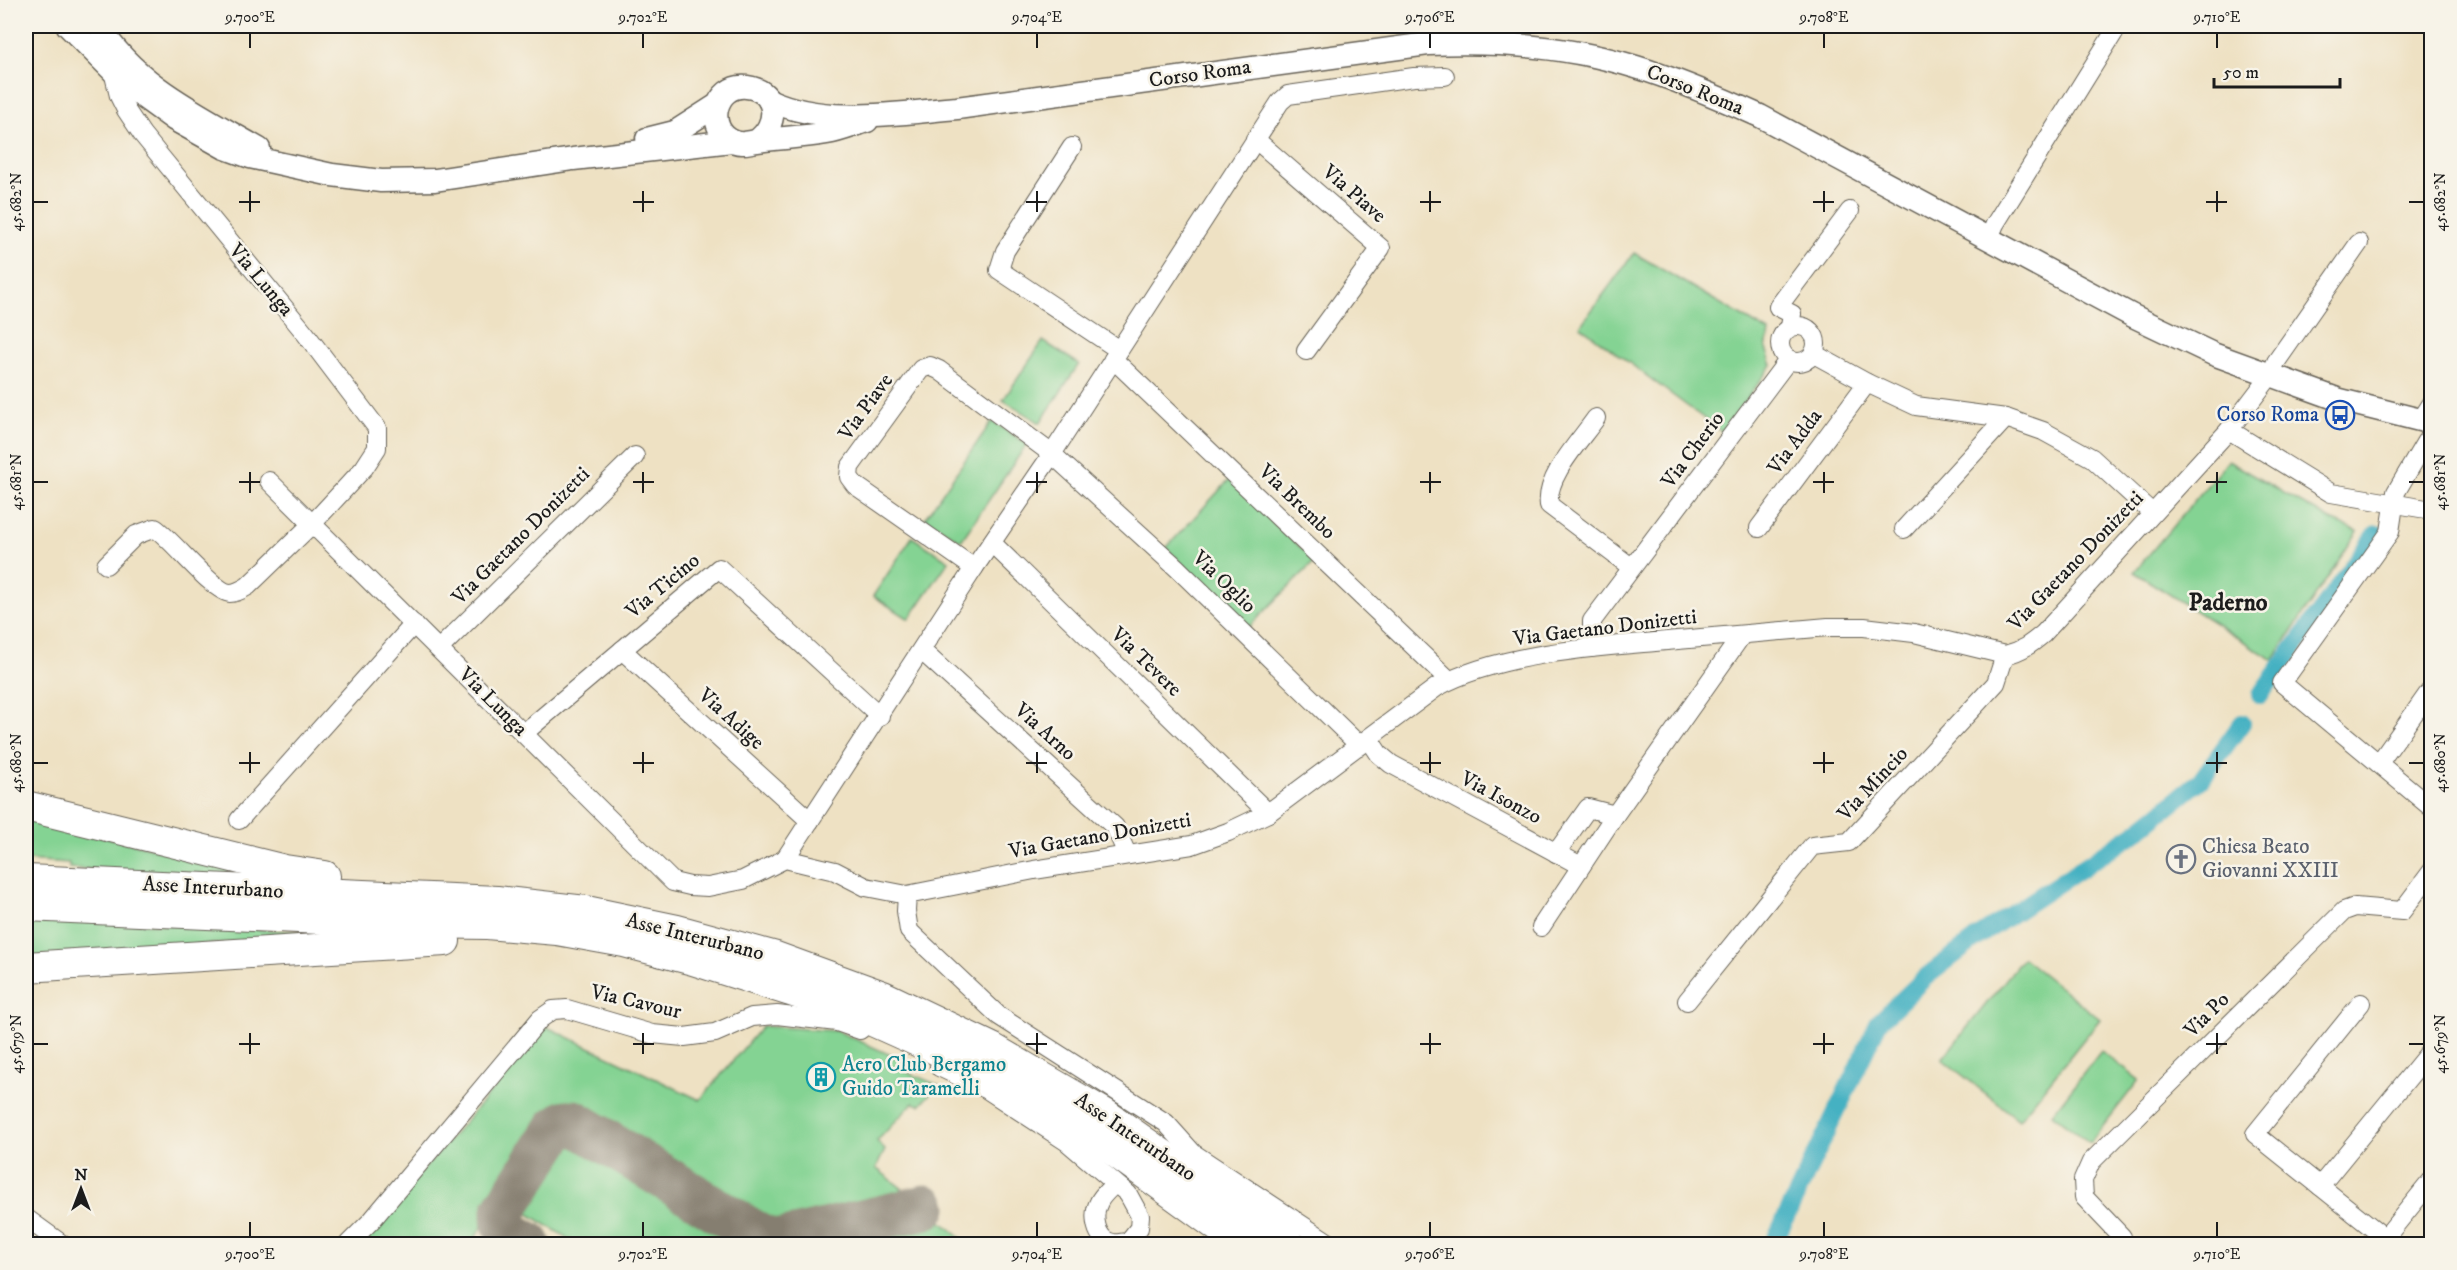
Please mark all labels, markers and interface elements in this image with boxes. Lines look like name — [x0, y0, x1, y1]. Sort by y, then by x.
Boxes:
text: 9.700°E — [224, 8, 275, 27]
text: 9.702°E — [618, 8, 668, 27]
text: 9.704°E — [1011, 8, 1062, 27]
text: 9.706°E — [1404, 8, 1455, 27]
text: 9.708°E — [1798, 8, 1849, 27]
text: 9.710°E — [2193, 8, 2241, 27]
scale bar — [2214, 51, 2340, 89]
street label: Corso Roma — [1147, 54, 1253, 94]
street label: Corso Roma — [1643, 59, 1747, 121]
text: 50 m — [2223, 62, 2259, 84]
street label: Via Piave — [1316, 158, 1392, 229]
text: 45.682°N — [7, 173, 26, 231]
text: 45.682°N — [2431, 173, 2450, 231]
street label: Via Lunga — [222, 237, 299, 322]
street label: Via Piave — [832, 368, 899, 446]
bus stop icon: Corso Roma — [2324, 399, 2356, 431]
place label: Corso Roma — [2217, 402, 2319, 428]
street label: Via Adda — [1761, 404, 1828, 481]
street label: Via Cherio — [1655, 407, 1730, 494]
text: 45.681°N — [7, 453, 26, 511]
text: 45.681°N — [2431, 453, 2450, 511]
street label: Via Brembo — [1252, 458, 1341, 545]
street label: Via Gaetano Donizetti — [446, 462, 595, 611]
street label: Via Gaetano Donizetti — [2002, 486, 2149, 637]
street label: Via Oglio — [1186, 545, 1261, 619]
street label: Via Ticino — [620, 548, 705, 625]
district label: Paderno — [2188, 588, 2268, 618]
street label: Via Gaetano Donizetti — [1511, 604, 1698, 652]
street label: Via Tevere — [1104, 621, 1187, 702]
street label: Via Lunga — [452, 661, 533, 742]
street label: Via Adige — [692, 682, 770, 756]
street label: Via Arno — [1008, 697, 1081, 767]
text: 45.680°N — [7, 733, 26, 793]
text: 45.680°N — [2431, 733, 2450, 793]
street label: Via Mincio — [1831, 741, 1914, 827]
street label: Via Isonzo — [1455, 765, 1546, 830]
street label: Via Gaetano Donizetti — [1006, 807, 1193, 865]
place label: Chiesa Beato Giovanni XXIII — [2202, 834, 2339, 884]
church icon: Chiesa Beato Giovanni XXIII — [2165, 843, 2197, 875]
street label: Asse Interurbano — [142, 871, 284, 905]
street label: Asse Interurbano — [623, 907, 767, 967]
street label: Via Cavour — [587, 979, 684, 1025]
street label: Via Po — [2178, 987, 2235, 1044]
text: 45.679°N — [7, 1014, 26, 1074]
text: 45.679°N — [2431, 1014, 2450, 1074]
place label: Aero Club Bergamo Guido Taramelli — [842, 1052, 1006, 1102]
building icon: Aero Club Bergamo Guido Taramelli — [805, 1061, 837, 1093]
street label: Asse Interurbano — [1069, 1087, 1201, 1187]
north arrow — [51, 1159, 111, 1219]
text: N — [74, 1165, 88, 1185]
text: 9.700°E — [224, 1245, 275, 1264]
text: 9.702°E — [618, 1245, 668, 1264]
text: 9.704°E — [1011, 1245, 1062, 1264]
text: 9.706°E — [1404, 1245, 1455, 1264]
text: 9.708°E — [1798, 1245, 1849, 1264]
text: 9.710°E — [2193, 1245, 2241, 1264]

